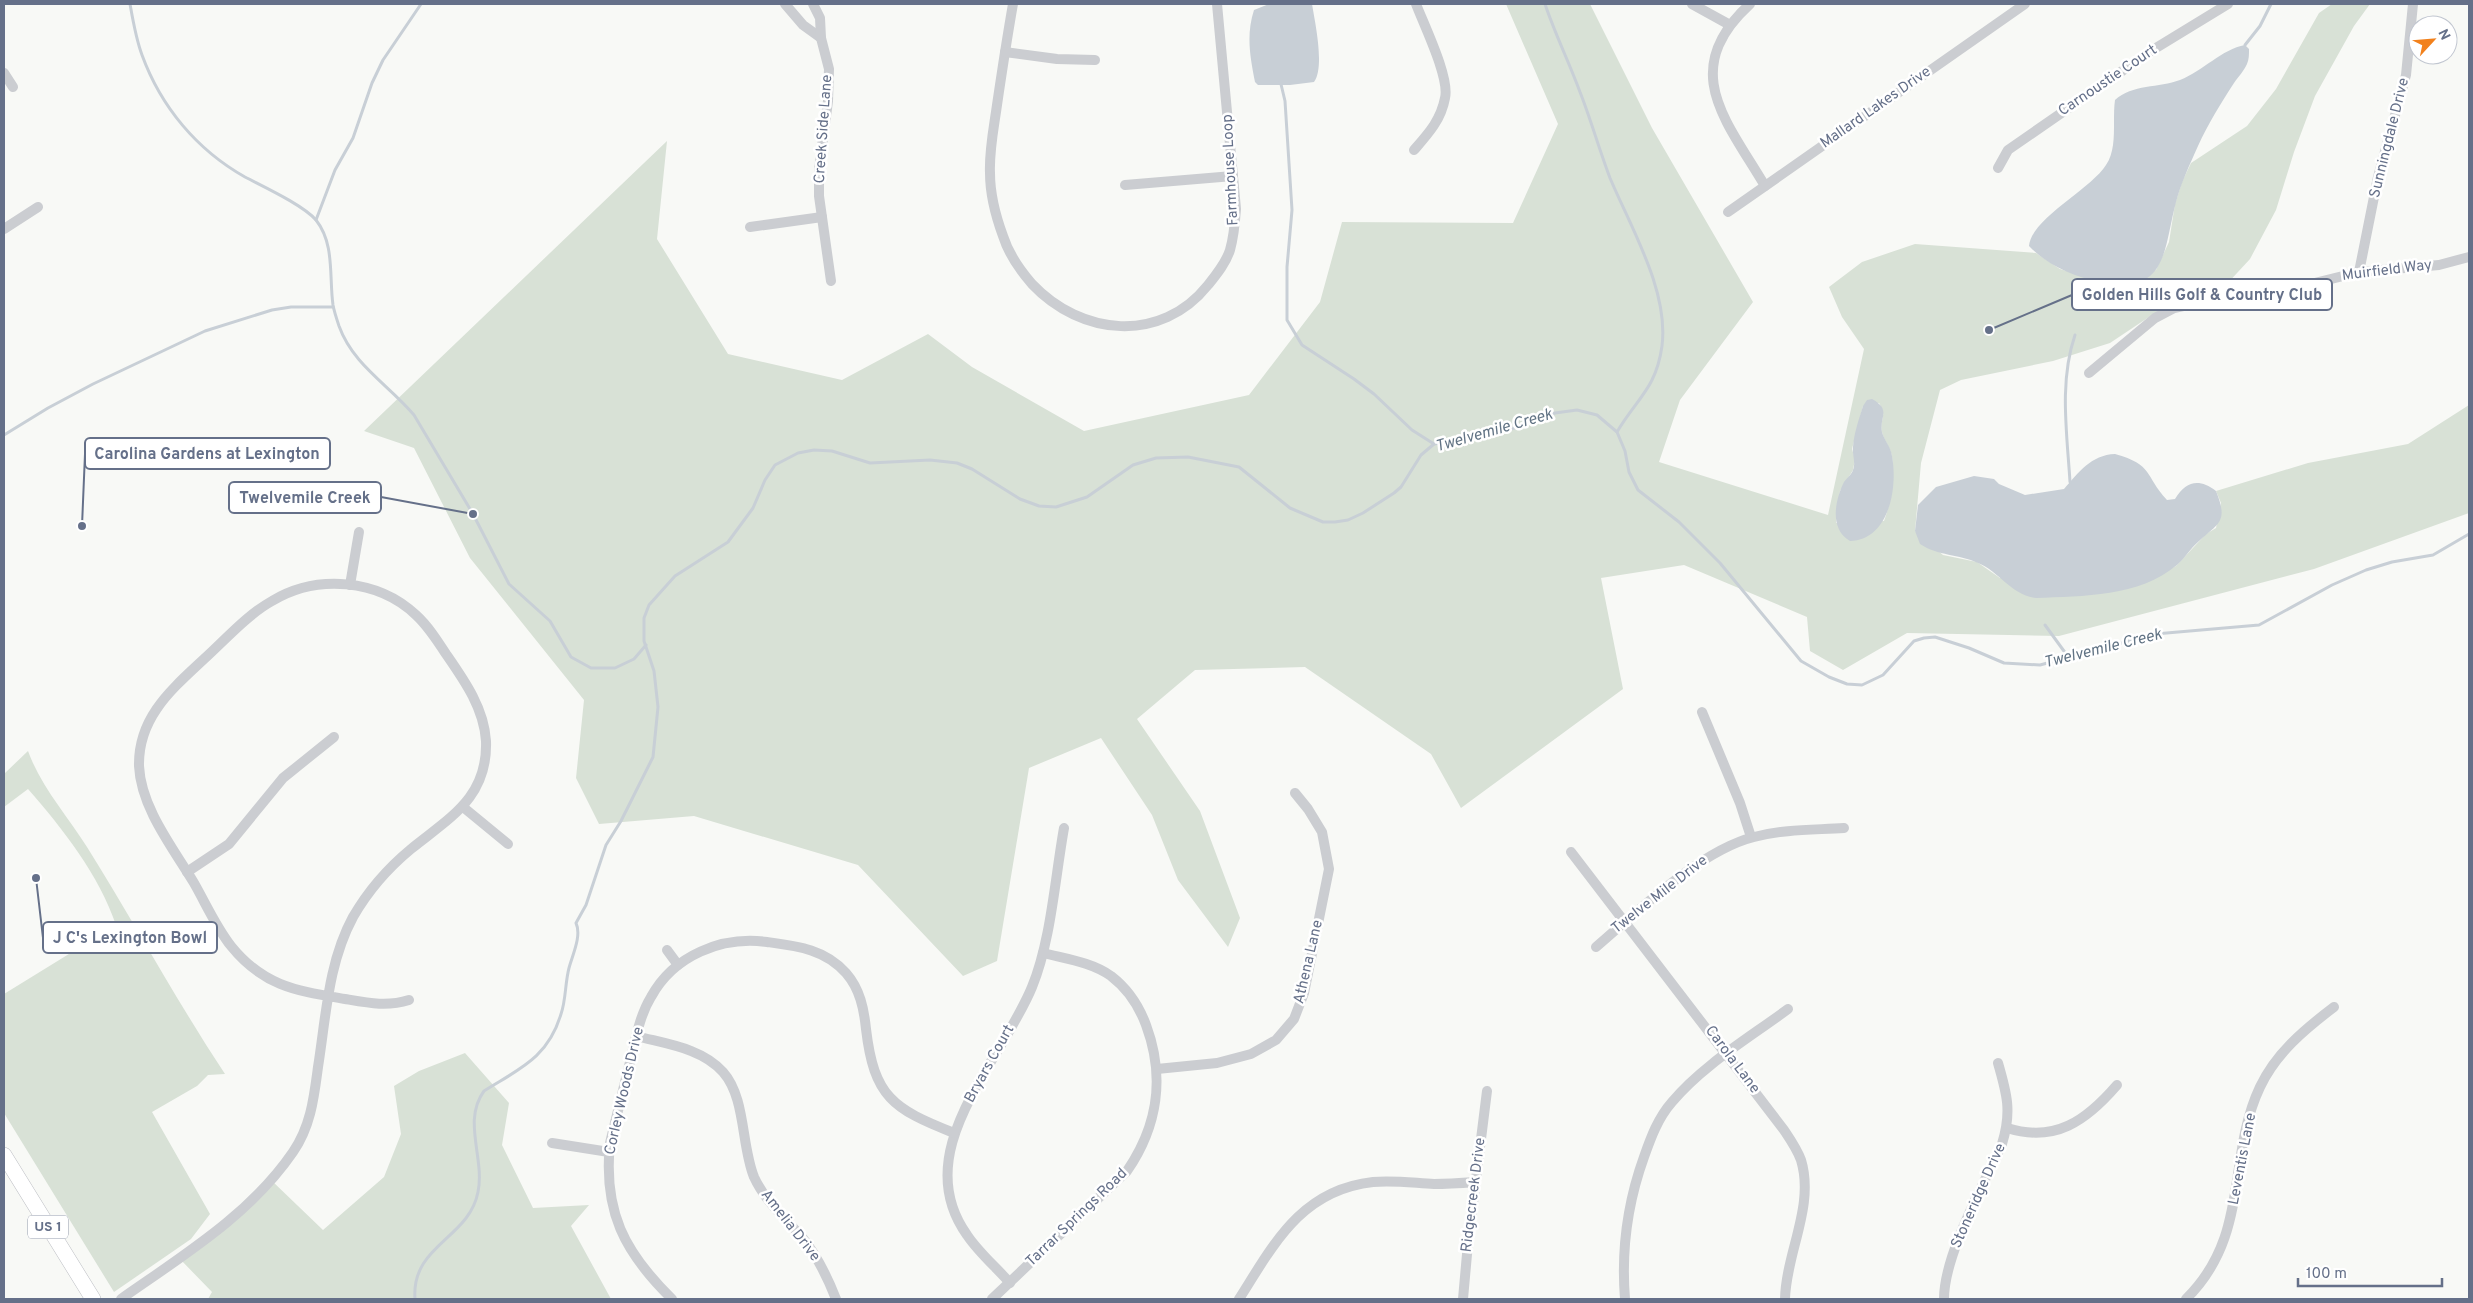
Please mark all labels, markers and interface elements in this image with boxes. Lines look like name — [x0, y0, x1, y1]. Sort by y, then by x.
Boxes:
north arrow — [2408, 15, 2458, 65]
text: N — [2433, 27, 2453, 43]
street label: Carnoustie Court — [2055, 41, 2161, 121]
street label: Mallard Lakes Drive — [1817, 63, 1935, 153]
street label: Creek Side Lane — [811, 74, 837, 184]
street label: Sunningdale Drive — [2366, 76, 2414, 200]
street label: Farmhouse Loop — [1219, 114, 1243, 226]
street label: Muirfield Way — [2341, 256, 2433, 286]
callout: Golden Hills Golf & Country Club — [2072, 279, 2332, 310]
text: Golden Hills Golf & Country Club — [2082, 286, 2322, 306]
water label: Twelvemile Creek — [1433, 404, 1556, 457]
callout: Carolina Gardens at Lexington — [85, 438, 330, 469]
text: Carolina Gardens at Lexington — [94, 445, 320, 465]
callout: Twelvemile Creek — [229, 482, 381, 513]
text: Twelvemile Creek — [239, 489, 371, 509]
water label: Twelvemile Creek — [2042, 624, 2165, 673]
street label: Twelve Mile Drive — [1608, 852, 1712, 938]
street label: Athena Lane — [1290, 918, 1328, 1006]
callout: J C's Lexington Bowl — [43, 922, 217, 953]
text: J C's Lexington Bowl — [53, 929, 207, 949]
street label: Bryars Court — [961, 1022, 1019, 1106]
street label: Carola Lane — [1700, 1022, 1764, 1098]
street label: Corley Woods Drive — [601, 1025, 649, 1157]
street label: Leventis Lane — [2225, 1111, 2261, 1207]
street label: Ridgecreek Drive — [1458, 1137, 1490, 1253]
street label: Stoneridge Drive — [1947, 1140, 2011, 1252]
street label: Tarrar Springs Road — [1022, 1165, 1132, 1271]
street label: Amelia Drive — [756, 1186, 824, 1266]
road number: US 1 — [28, 1216, 68, 1238]
scale bar — [2298, 1256, 2442, 1288]
text: 100 m — [2306, 1265, 2347, 1284]

